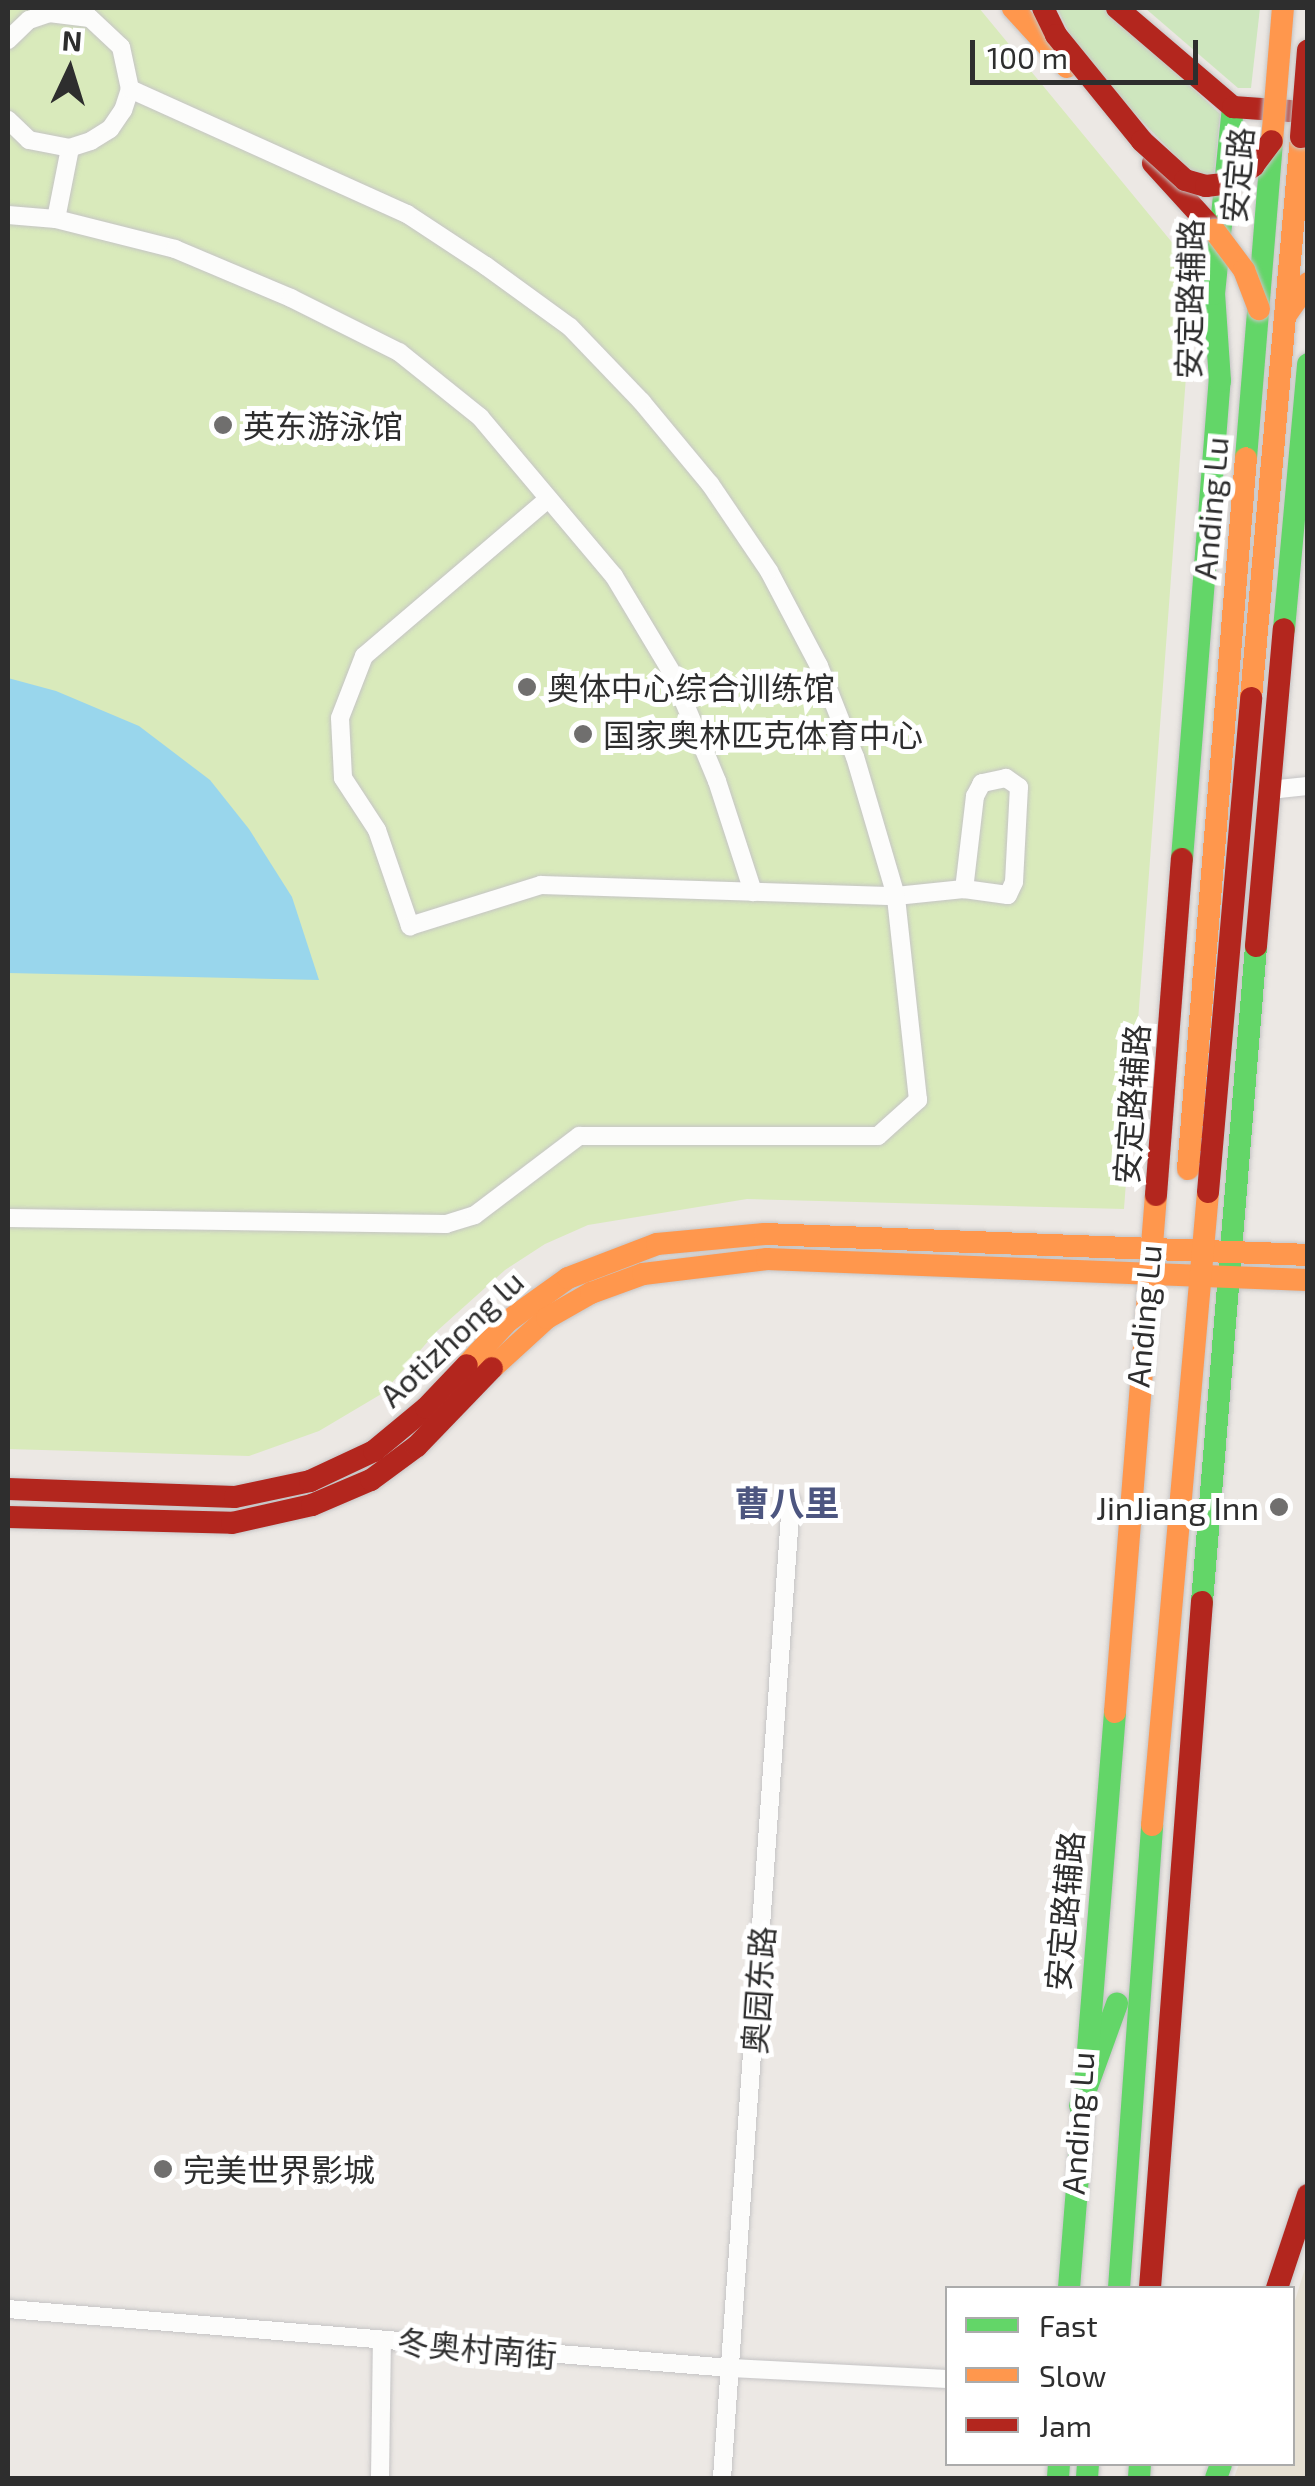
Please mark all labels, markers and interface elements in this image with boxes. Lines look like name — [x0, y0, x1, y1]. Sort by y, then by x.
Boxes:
north arrow — [20, 20, 120, 120]
scale bar — [975, 20, 1202, 82]
text: N — [61, 22, 83, 58]
text: 100 m — [987, 39, 1068, 75]
street label: 安定路 — [1214, 126, 1260, 224]
street label: 安定路辅路 — [1168, 219, 1210, 379]
place label: 英东游泳馆 — [243, 406, 403, 444]
marker: 英东游泳馆 — [212, 414, 234, 436]
street label: Anding Lu — [1185, 435, 1235, 581]
place label: 奥体中心综合训练馆 — [547, 668, 835, 706]
marker: 奥体中心综合训练馆 — [516, 676, 538, 698]
place label: 国家奥林匹克体育中心 — [603, 715, 923, 753]
marker: 国家奥林匹克体育中心 — [572, 723, 594, 745]
street label: 安定路辅路 — [1106, 1023, 1156, 1185]
street label: Anding Lu — [1118, 1243, 1168, 1389]
street label: Aotizhong lu — [371, 1262, 531, 1414]
district label: 曹八里 — [735, 1481, 839, 1523]
place label: JinJiang Inn — [1096, 1488, 1259, 1526]
marker: JinJiang Inn — [1268, 1496, 1290, 1518]
street label: 安定路辅路 — [1038, 1830, 1090, 1992]
street label: 奥园东路 — [734, 1925, 782, 2055]
street label: Anding Lu — [1053, 2050, 1101, 2196]
place label: 完美世界影城 — [183, 2150, 375, 2188]
marker: 完美世界影城 — [152, 2158, 174, 2180]
legend — [945, 2286, 1295, 2466]
text: Fast — [1039, 2307, 1098, 2343]
street label: 冬奥村南街 — [396, 2322, 558, 2374]
text: Slow — [1039, 2357, 1106, 2393]
text: Jam — [1039, 2407, 1092, 2443]

